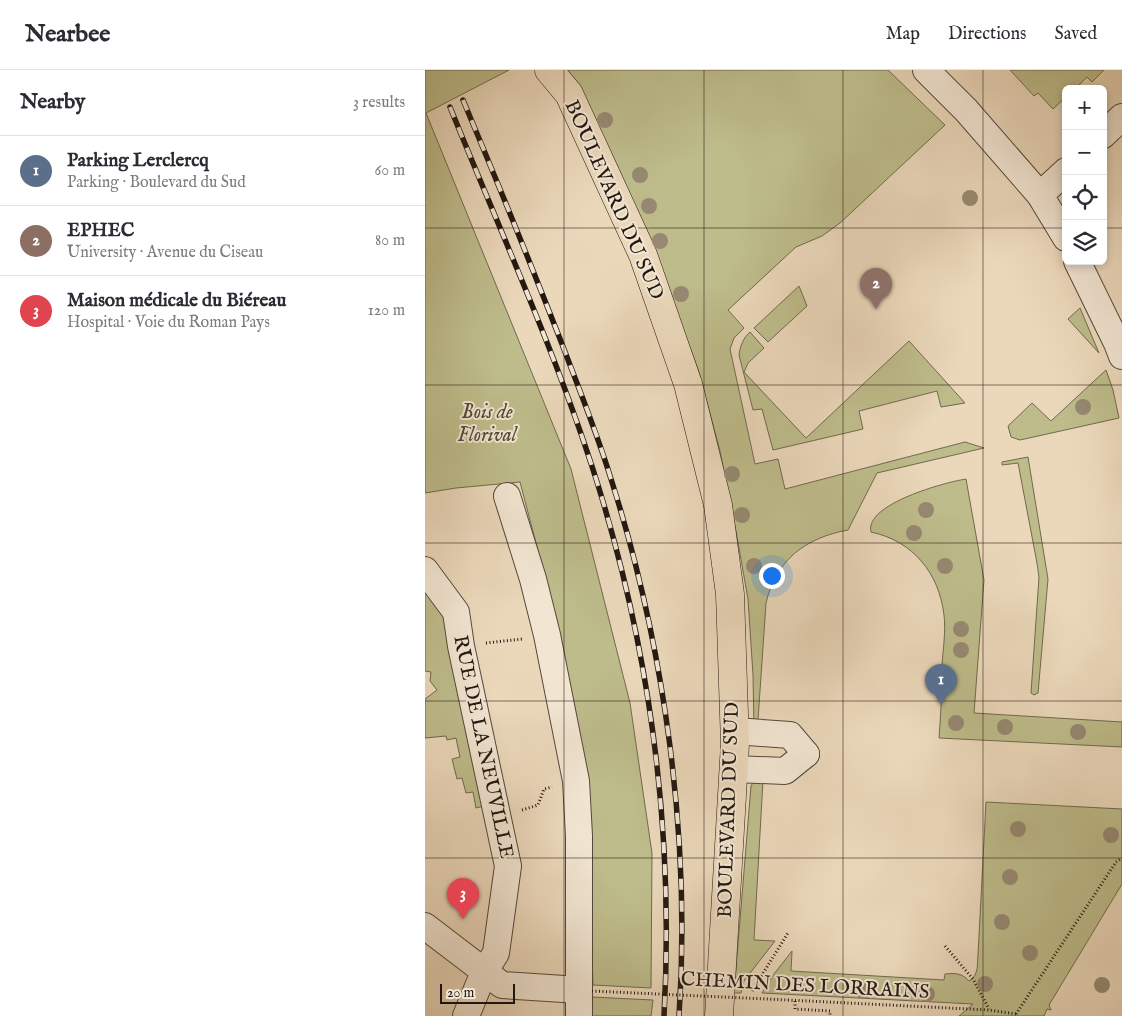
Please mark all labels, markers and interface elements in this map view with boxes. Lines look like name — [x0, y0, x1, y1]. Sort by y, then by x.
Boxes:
text: Nearbee — [25, 19, 110, 50]
text: Map — [886, 23, 920, 46]
text: Directions — [948, 23, 1026, 46]
text: Saved — [1054, 23, 1097, 46]
map controls — [1062, 85, 1107, 265]
button: + — [1062, 85, 1107, 130]
text: Nearby — [20, 89, 85, 116]
text: 3 results — [353, 93, 405, 113]
street label: BOULEVARD DU SUD — [559, 96, 669, 304]
button: − — [1062, 130, 1107, 175]
text: Parking Lerclercq — [67, 149, 209, 173]
text: 1 — [33, 161, 39, 181]
text: 60 m — [375, 161, 405, 181]
text: Parking · Boulevard du Sud — [67, 173, 246, 193]
button: locate — [1062, 175, 1107, 220]
text: EPHEC — [67, 219, 134, 243]
button: layers — [1062, 220, 1107, 265]
text: 2 — [32, 231, 40, 251]
text: 80 m — [375, 231, 405, 251]
text: University · Avenue du Ciseau — [67, 243, 263, 263]
pin: 2 — [860, 268, 892, 309]
text: Maison médicale du Biéreau — [67, 289, 286, 313]
text: 3 — [33, 301, 39, 321]
text: 120 m — [368, 301, 405, 321]
text: Hospital · Voie du Roman Pays — [67, 313, 270, 333]
park label: Bois de Florival — [458, 400, 519, 448]
your location — [759, 563, 785, 589]
street label: RUE DE LA NEUVILLE — [447, 633, 519, 861]
pin: 1 — [925, 664, 957, 705]
street label: BOULEVARD DU SUD — [713, 702, 745, 918]
pin: 3 — [447, 878, 479, 919]
street label: CHEMIN DES LORRAINS — [680, 967, 930, 1005]
scale bar — [440, 981, 515, 1004]
text: 20 m — [447, 984, 474, 1002]

